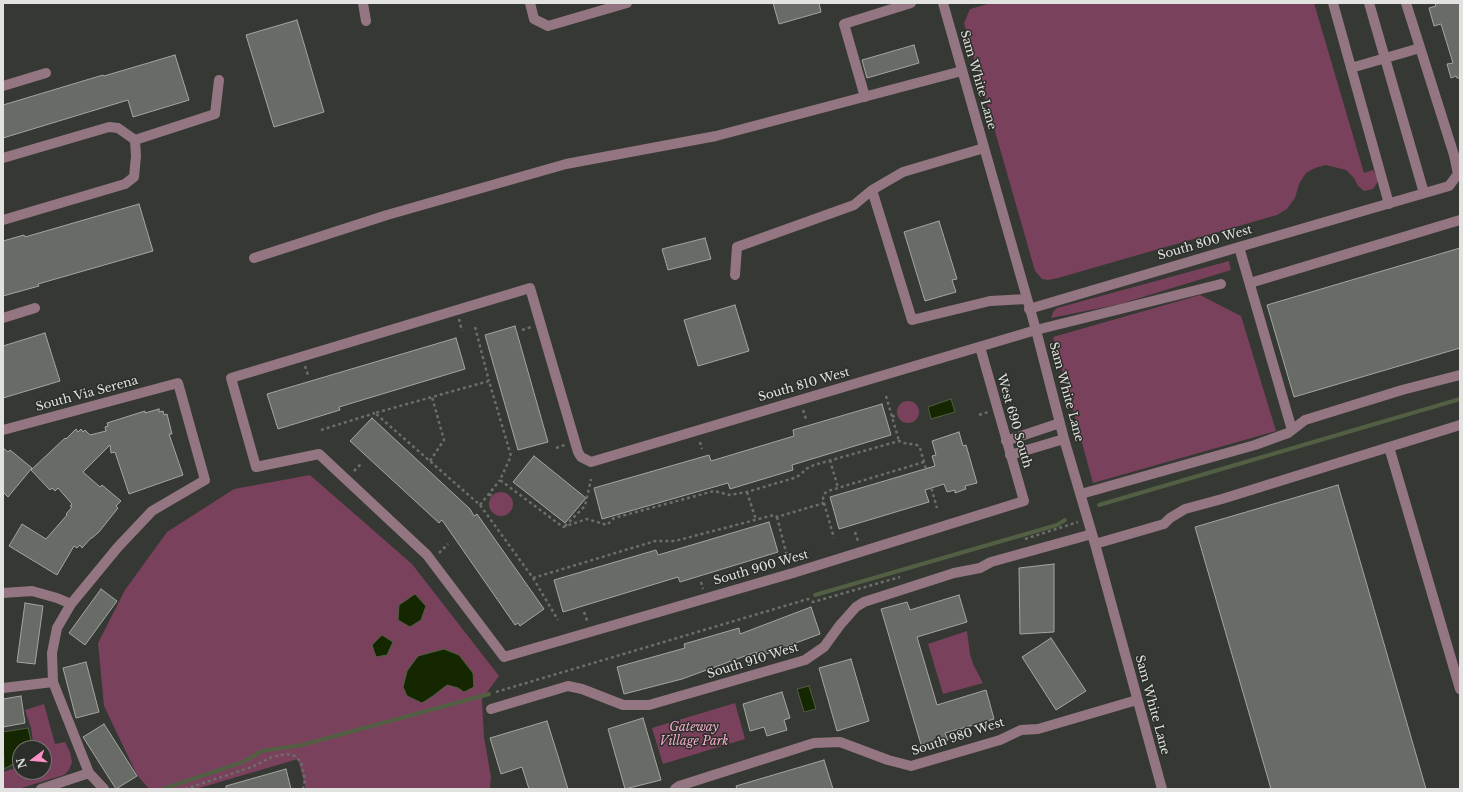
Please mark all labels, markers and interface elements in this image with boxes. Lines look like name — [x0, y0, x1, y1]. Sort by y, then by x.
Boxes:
street label: Sam White Lane — [957, 29, 999, 131]
street label: South 800 West — [1156, 223, 1254, 263]
street label: Sam White Lane — [1046, 341, 1086, 443]
street label: South 810 West — [757, 365, 851, 405]
street label: West 690 South — [994, 372, 1034, 470]
street label: South Via Serena — [34, 373, 140, 415]
street label: South 900 West — [712, 548, 810, 588]
street label: South 910 West — [705, 640, 801, 682]
street label: Sam White Lane — [1132, 654, 1172, 756]
street label: South 980 West — [910, 715, 1006, 759]
park label: Gateway Village Park — [660, 721, 728, 749]
north arrow — [12, 740, 52, 780]
text: N — [13, 756, 30, 770]

